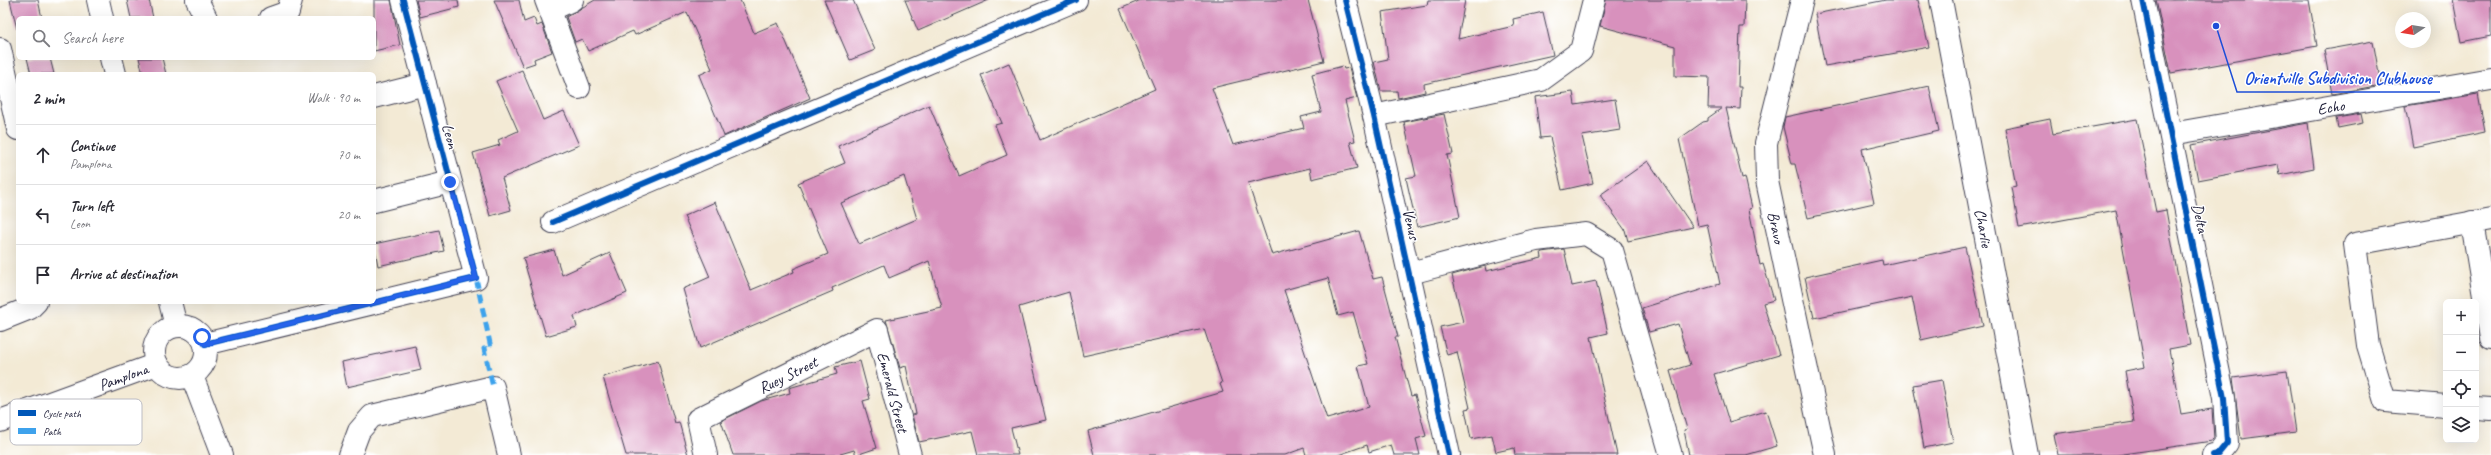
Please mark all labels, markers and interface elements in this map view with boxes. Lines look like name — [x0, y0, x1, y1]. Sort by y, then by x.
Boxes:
north arrow — [2395, 12, 2431, 48]
search box — [16, 16, 376, 60]
icon: search — [30, 27, 52, 49]
text: Search here — [62, 29, 123, 48]
callout: Orientville Subdivision Clubhouse — [2237, 63, 2440, 92]
text: Orientville Subdivision Clubhouse — [2244, 68, 2434, 89]
text: 2 min — [32, 88, 65, 109]
text: Walk · 90 m — [307, 90, 360, 106]
street label: Echo — [2316, 95, 2347, 120]
street label: Leon — [437, 122, 463, 152]
text: Continue — [70, 137, 115, 156]
icon: ahead — [32, 144, 54, 166]
text: 70 m — [338, 147, 360, 163]
text: Pamplona — [70, 156, 111, 172]
route end — [441, 173, 459, 191]
text: Turn left — [70, 197, 113, 216]
street label: Delta — [2187, 202, 2213, 236]
icon: left — [32, 204, 54, 226]
text: 20 m — [338, 207, 360, 223]
street label: Venus — [1398, 207, 1425, 243]
street label: Charlie — [1970, 207, 1997, 251]
street label: Bravo — [1763, 210, 1789, 248]
text: Leon — [70, 216, 90, 232]
icon: arrive — [32, 264, 54, 286]
text: Arrive at destination — [70, 265, 177, 284]
map controls — [2443, 299, 2479, 443]
button: + — [2443, 299, 2479, 335]
route start — [193, 328, 211, 346]
button: − — [2443, 335, 2479, 371]
street label: Emerald Street — [872, 350, 913, 436]
street label: Ruey Street — [755, 352, 822, 398]
street label: Pamplona — [96, 359, 152, 395]
button: locate — [2443, 371, 2479, 407]
legend — [10, 399, 142, 445]
text: Cycle path — [43, 406, 82, 420]
button: layers — [2443, 407, 2479, 443]
text: Path — [43, 424, 62, 438]

